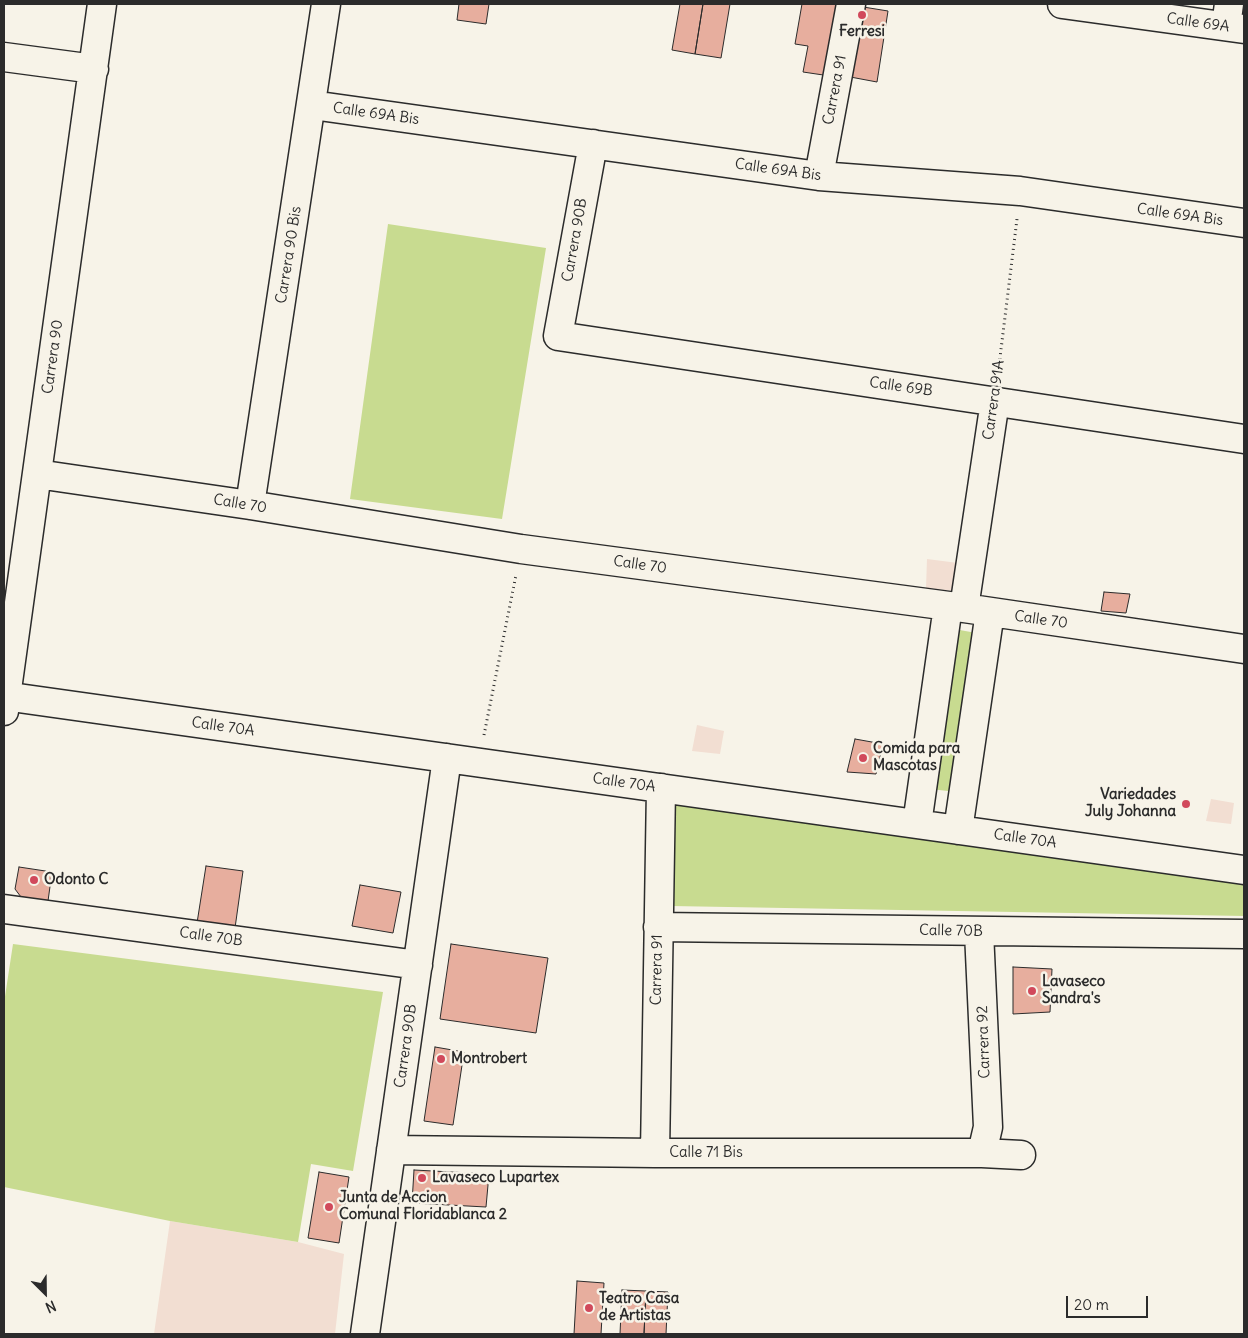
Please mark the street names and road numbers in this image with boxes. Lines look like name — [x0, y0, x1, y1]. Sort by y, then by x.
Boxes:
street label: Calle 69A — [1165, 10, 1231, 36]
street label: Carrera 91 — [819, 54, 851, 126]
street label: Calle 69A Bis — [332, 99, 420, 129]
street label: Calle 69A Bis — [734, 155, 822, 185]
street label: Carrera 90B — [559, 197, 591, 283]
street label: Calle 69A Bis — [1136, 200, 1224, 230]
street label: Carrera 90 Bis — [272, 205, 306, 305]
street label: Carrera 90 — [39, 319, 67, 395]
street label: Carrera 91A — [979, 359, 1009, 441]
street label: Calle 69B — [868, 374, 934, 400]
street label: Calle 70 — [212, 491, 268, 517]
street label: Calle 70 — [612, 552, 668, 578]
street label: Calle 70 — [1013, 607, 1069, 633]
street label: Calle 70A — [190, 714, 256, 740]
street label: Calle 70A — [591, 770, 657, 796]
street label: Calle 70A — [992, 826, 1058, 852]
street label: Calle 70B — [919, 921, 983, 941]
street label: Calle 70B — [178, 924, 244, 950]
street label: Carrera 91 — [647, 934, 667, 1006]
street label: Carrera 90B — [391, 1003, 421, 1089]
street label: Carrera 92 — [974, 1005, 994, 1079]
street label: Calle 71 Bis — [669, 1144, 743, 1162]

